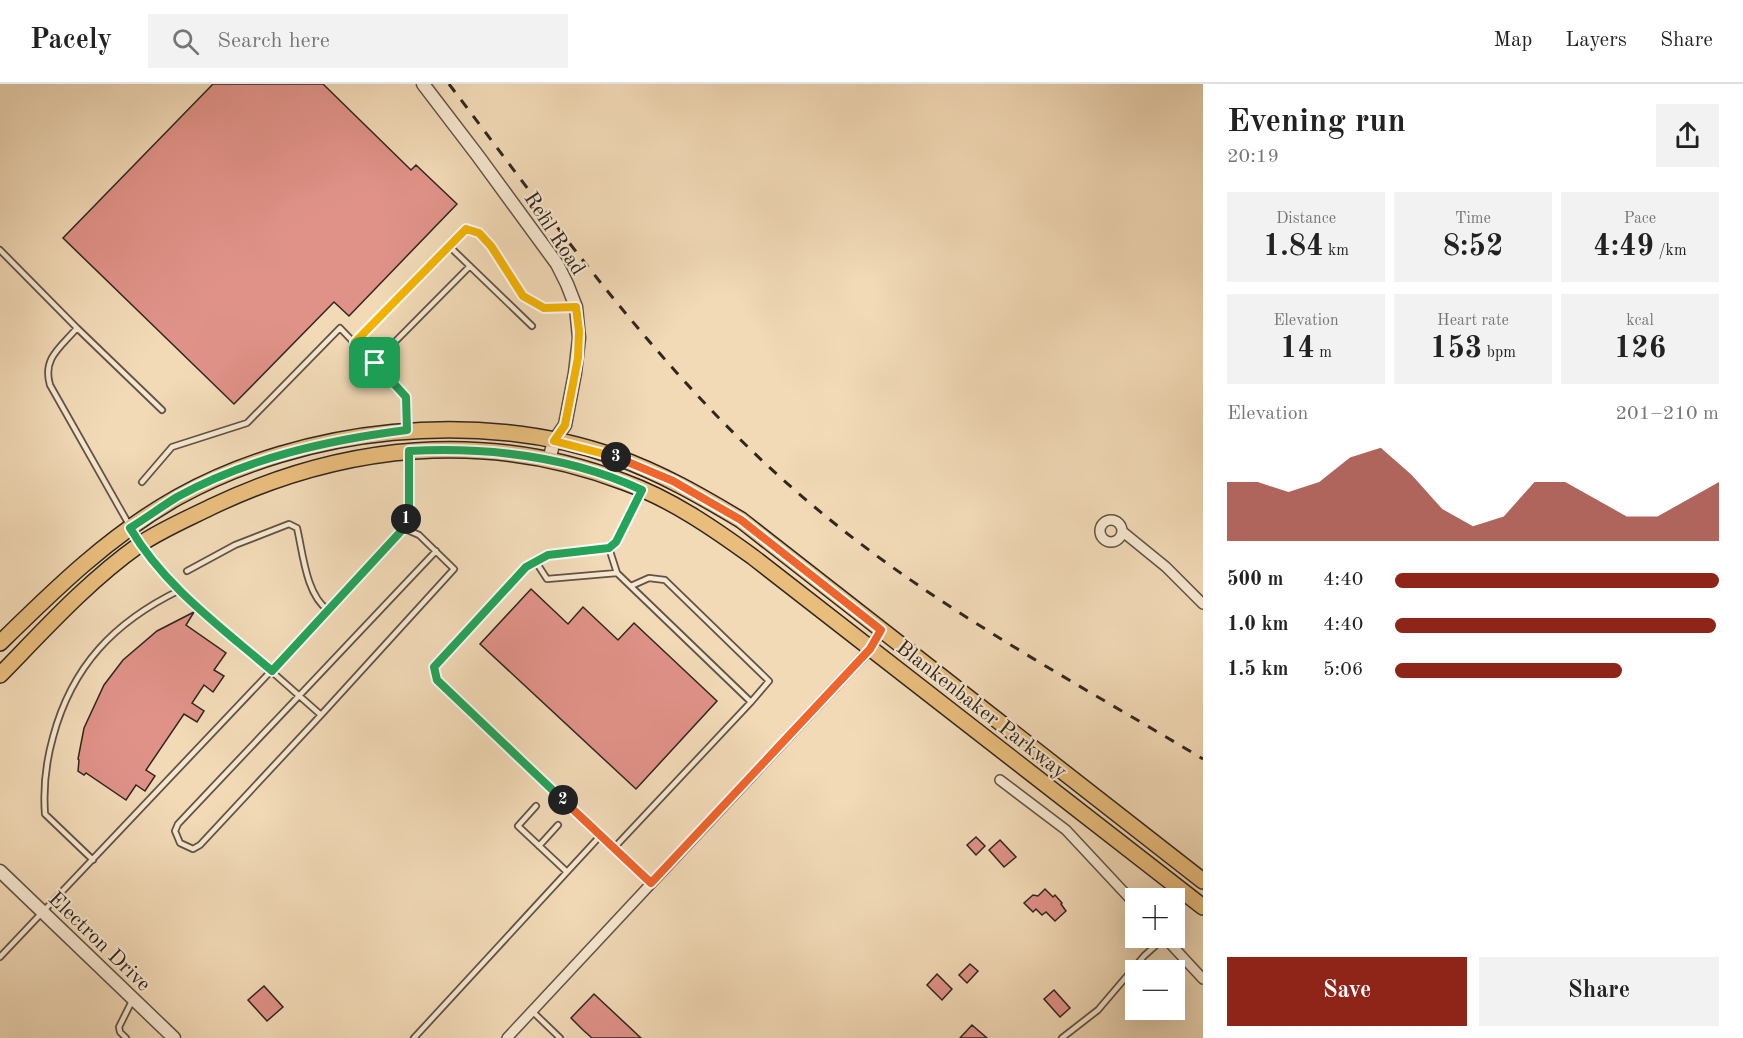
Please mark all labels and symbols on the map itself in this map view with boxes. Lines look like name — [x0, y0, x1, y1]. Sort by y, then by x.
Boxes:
street label: Rehl Road — [519, 188, 588, 279]
pin — [349, 337, 400, 388]
pin: 3 — [601, 442, 631, 472]
pin: 1 — [391, 504, 421, 534]
street label: Blankenbaker Parkway — [892, 637, 1070, 783]
pin: 2 — [548, 785, 578, 815]
street label: Electron Drive — [44, 888, 154, 996]

